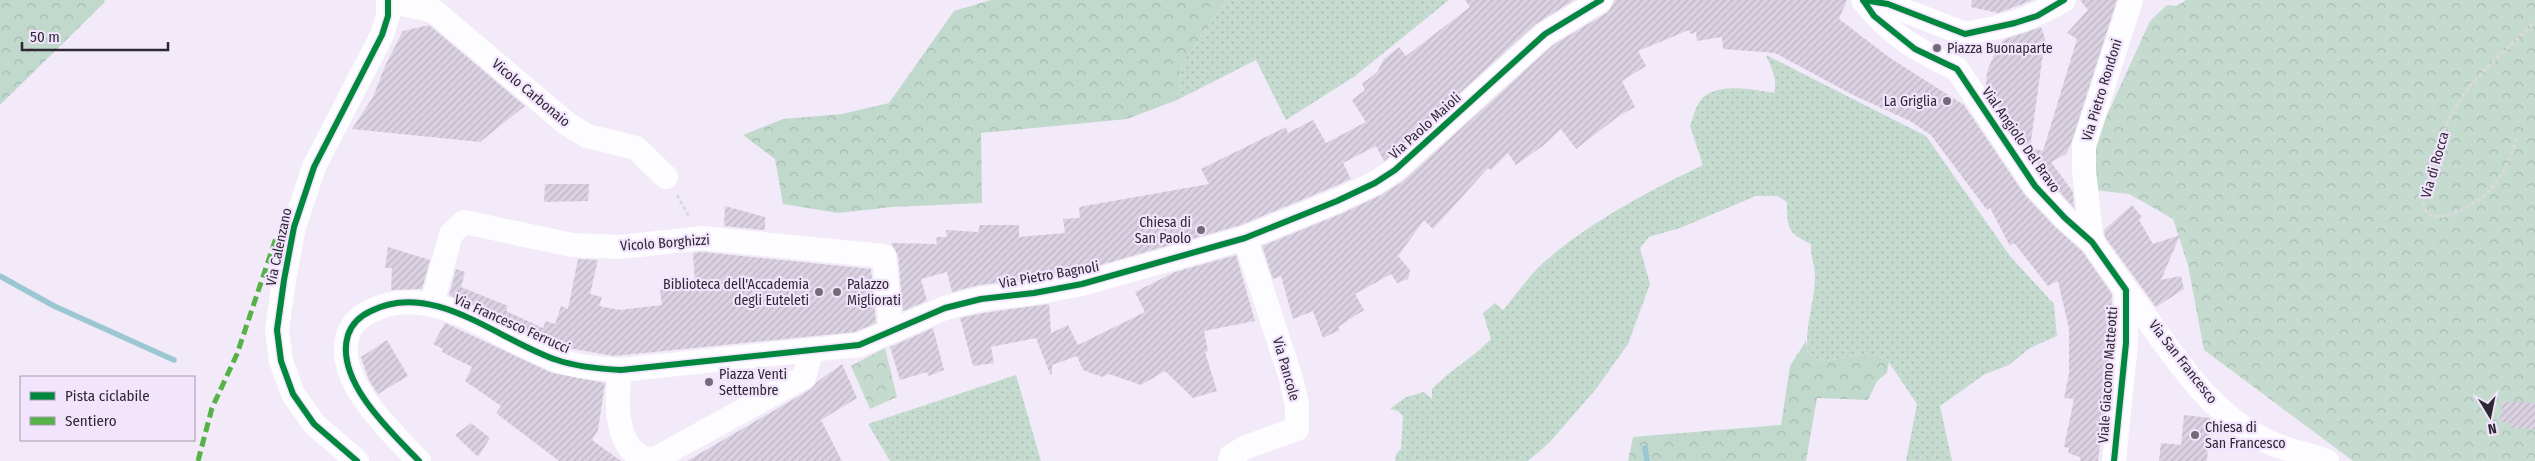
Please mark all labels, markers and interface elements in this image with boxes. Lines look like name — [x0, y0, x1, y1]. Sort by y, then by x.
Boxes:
scale bar — [22, 20, 169, 52]
text: 50 m — [30, 28, 60, 46]
street label: Via Pietro Rondoni — [2078, 37, 2126, 143]
place label: Piazza Buonaparte — [1947, 40, 2053, 57]
marker: Piazza Buonaparte — [1931, 42, 1943, 54]
street label: Vicolo Carbonaio — [489, 55, 573, 131]
street label: Vial Angiolo Del Bravo — [1978, 84, 2064, 196]
street label: Via Paolo Maioli — [1386, 89, 1464, 163]
place label: La Griglia — [1884, 93, 1937, 110]
marker: La Griglia — [1941, 95, 1953, 107]
street label: Via di Rocca — [2417, 130, 2453, 200]
street label: Via Calenzano — [262, 206, 296, 288]
place label: Chiesa di San Paolo — [1135, 214, 1191, 247]
marker: Chiesa di San Paolo — [1195, 224, 1207, 236]
street label: Vicolo Borghizzi — [620, 231, 710, 255]
street label: Via Pietro Bagnoli — [998, 258, 1100, 292]
place label: Biblioteca dell'Accademia degli Euteleti — [663, 276, 809, 309]
place label: Palazzo Migliorati — [847, 276, 901, 309]
marker: Biblioteca dell'Accademia degli Euteleti — [813, 286, 825, 298]
marker: Palazzo Migliorati — [831, 286, 843, 298]
street label: Via Francesco Ferrucci — [451, 291, 573, 357]
street label: Viale Giacomo Matteotti — [2095, 306, 2121, 444]
street label: Via San Francesco — [2145, 317, 2221, 407]
street label: Via Pancole — [1269, 335, 1303, 403]
place label: Piazza Venti Settembre — [719, 366, 787, 399]
legend — [20, 376, 195, 441]
marker: Piazza Venti Settembre — [703, 376, 715, 388]
text: Pista ciclabile — [65, 387, 150, 405]
north arrow — [2465, 391, 2515, 441]
text: Sentiero — [65, 412, 117, 430]
place label: Chiesa di San Francesco — [2205, 419, 2286, 452]
text: N — [2487, 419, 2498, 437]
marker: Chiesa di San Francesco — [2189, 429, 2201, 441]

